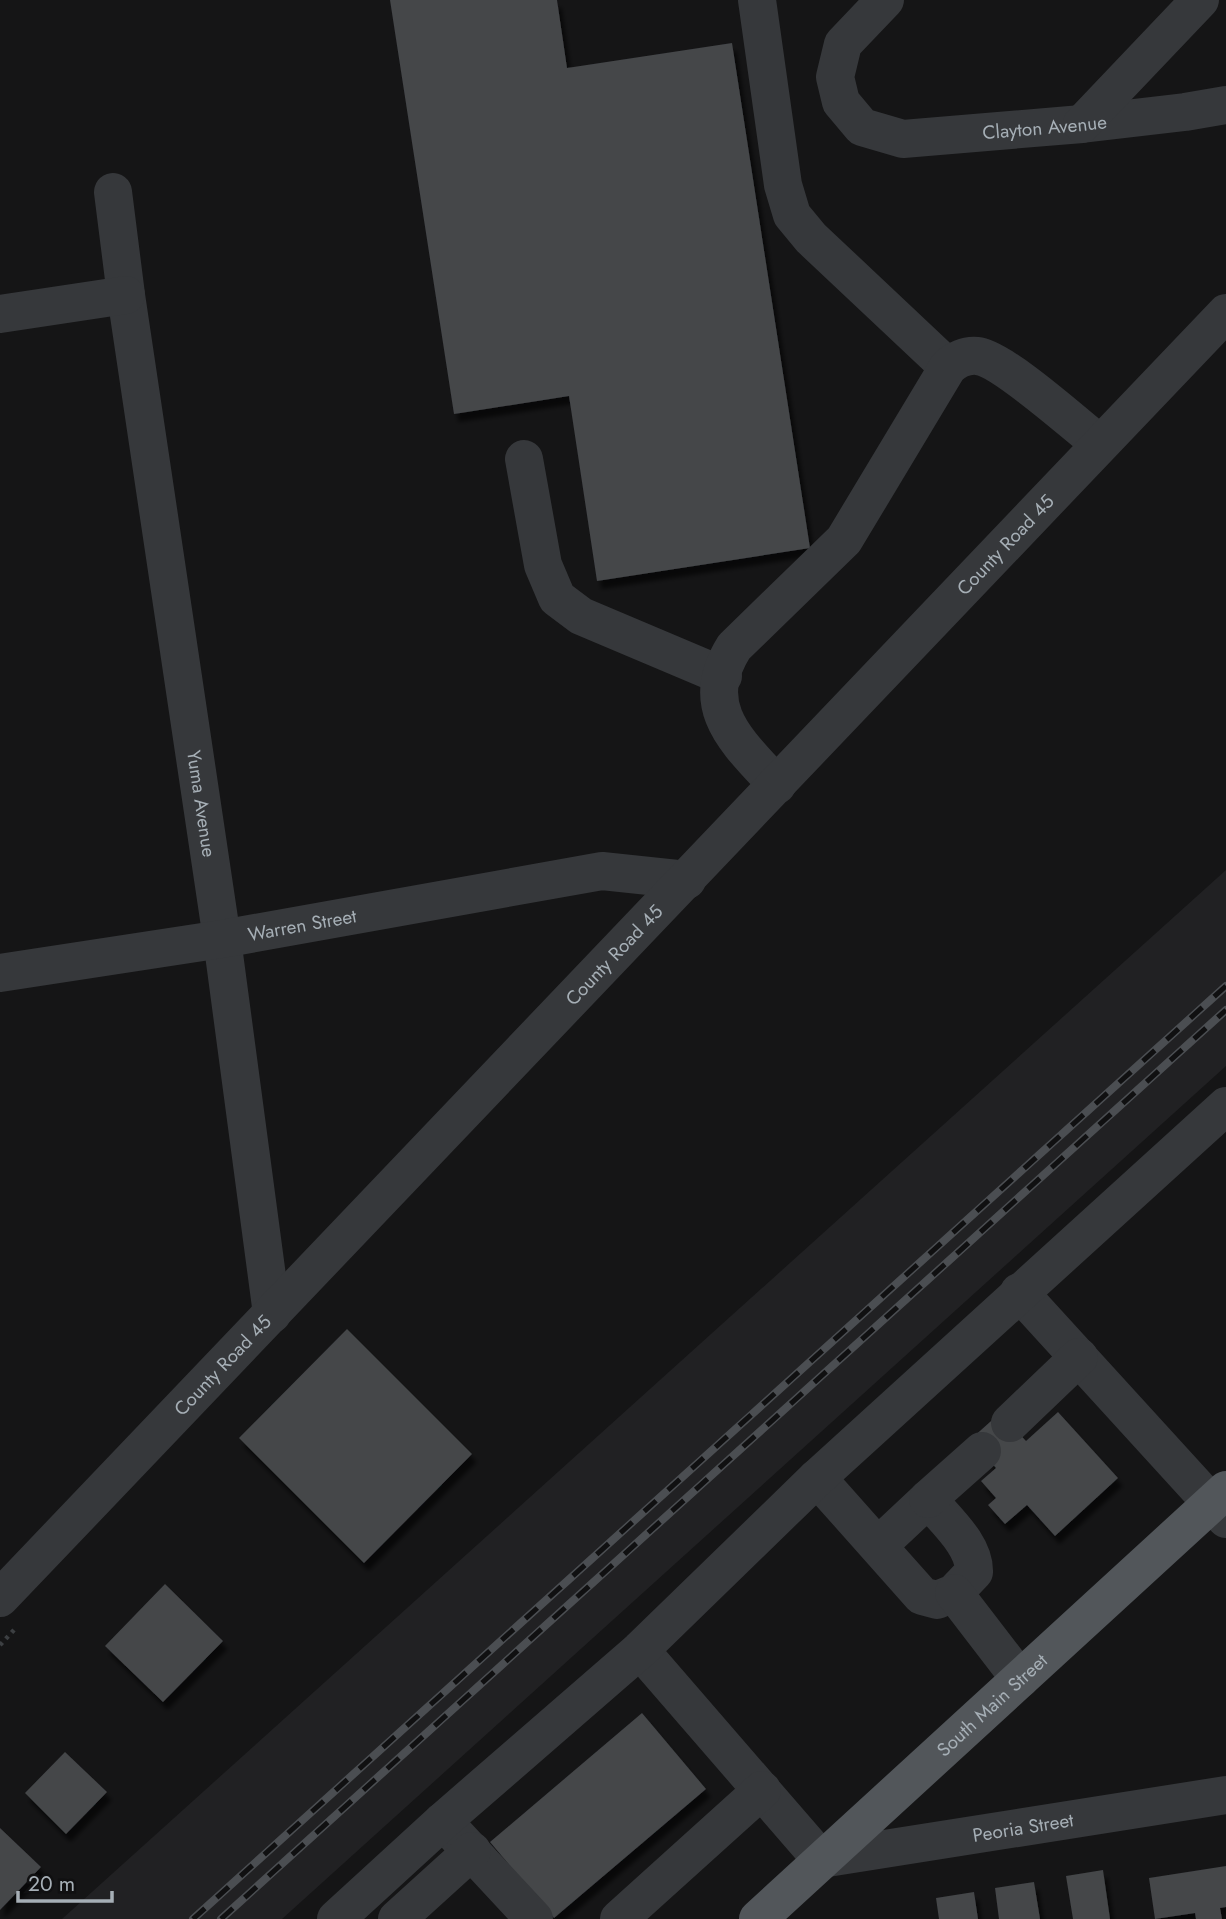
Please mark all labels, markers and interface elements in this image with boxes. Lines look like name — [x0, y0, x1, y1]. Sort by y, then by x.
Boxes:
street label: Clayton Avenue — [981, 108, 1108, 146]
street label: County Road 45 — [950, 488, 1060, 601]
street label: Yuma Avenue — [180, 748, 223, 859]
street label: County Road 45 — [559, 898, 668, 1011]
street label: Warren Street — [246, 902, 359, 948]
street label: County Road 45 — [167, 1308, 277, 1422]
street label: South Main Street — [930, 1647, 1053, 1763]
street label: Peoria Street — [971, 1806, 1076, 1848]
scale bar — [18, 1860, 112, 1904]
text: 20 m — [28, 1869, 75, 1899]

